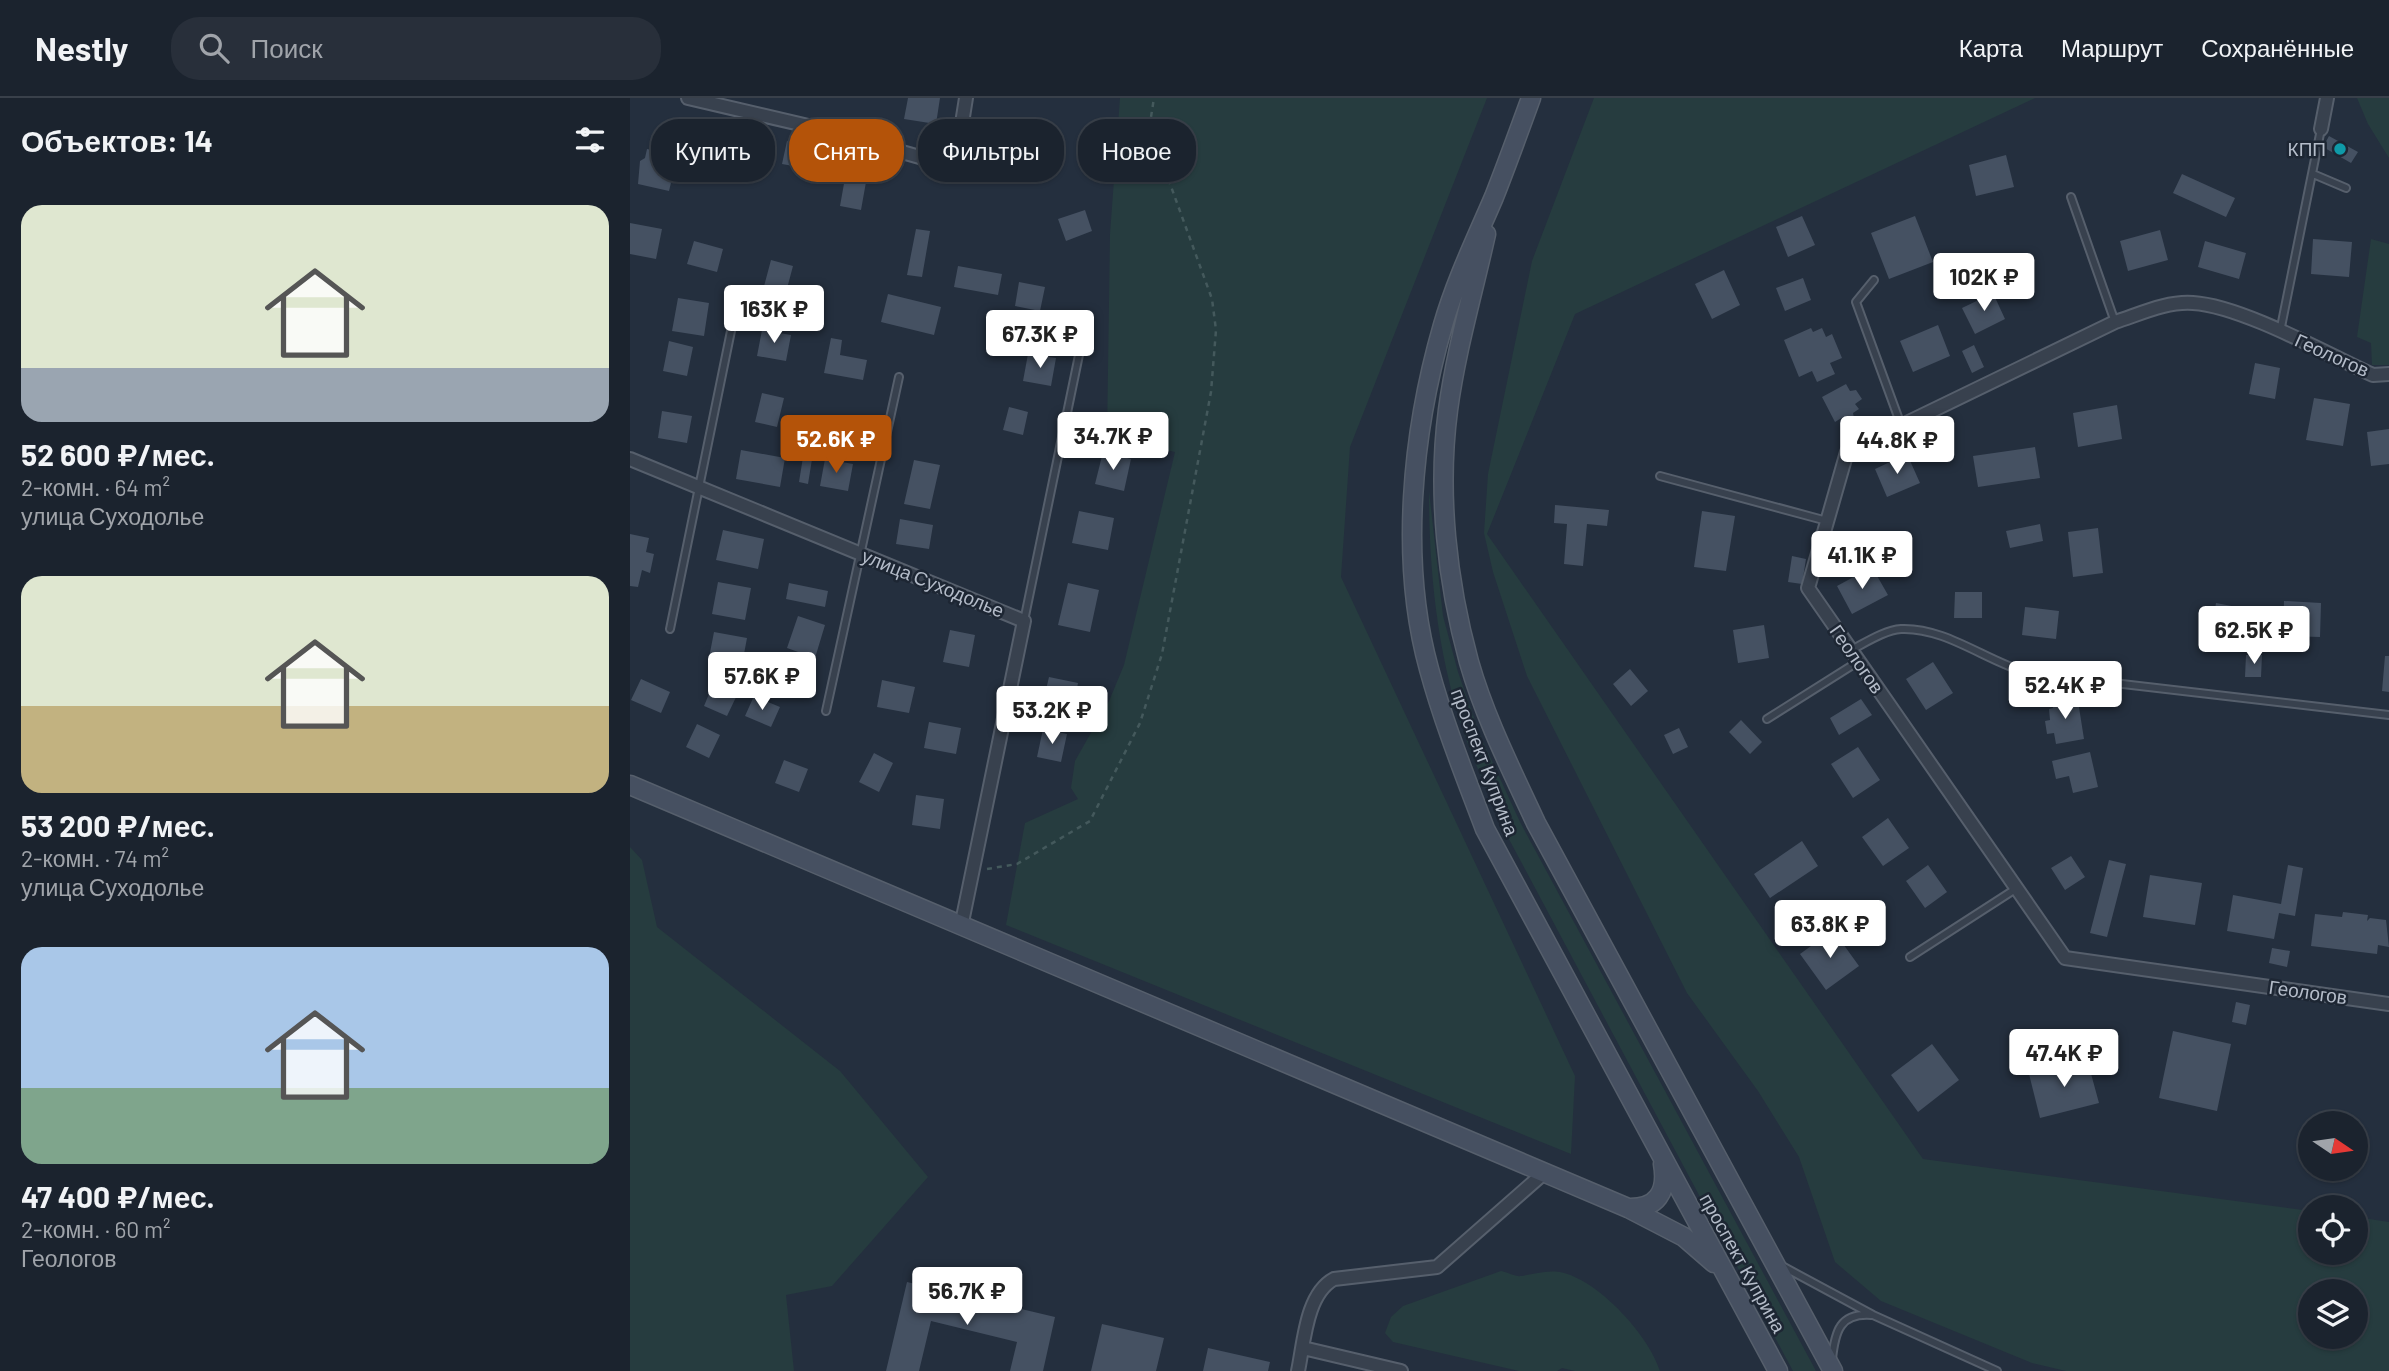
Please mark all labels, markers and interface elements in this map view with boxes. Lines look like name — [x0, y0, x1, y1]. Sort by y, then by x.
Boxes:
search box — [171, 17, 661, 80]
text: Nestly — [35, 28, 129, 68]
icon: search — [195, 29, 233, 67]
text: Поиск — [251, 32, 323, 63]
text: Карта — [1959, 33, 2023, 62]
text: Маршрут — [2061, 33, 2163, 62]
text: Сохранённые — [2201, 33, 2354, 62]
chip: Купить — [651, 119, 775, 182]
chip: Снять — [789, 119, 904, 182]
chip: Фильтры — [918, 119, 1064, 182]
chip: Новое — [1078, 119, 1196, 182]
icon: filters — [571, 121, 609, 159]
text: Объектов: 14 — [21, 122, 213, 158]
place label: КПП — [2288, 137, 2326, 160]
marker: КПП — [2332, 141, 2348, 157]
icon: home — [252, 250, 378, 376]
pin: 102K ₽ — [1927, 254, 2041, 313]
text: 102K ₽ — [1949, 262, 2019, 290]
pin: 163K ₽ — [717, 286, 831, 345]
text: 163K ₽ — [740, 294, 808, 322]
pin: 67.3K ₽ — [975, 310, 1105, 370]
text: 67.3K ₽ — [1002, 319, 1078, 347]
street label: Геологов — [2292, 328, 2373, 381]
pin: 34.7K ₽ — [1048, 412, 1178, 472]
pin: 52.6K ₽ — [771, 416, 901, 475]
pin: 44.8K ₽ — [1832, 416, 1962, 476]
text: 34.7K ₽ — [1073, 421, 1153, 449]
text: 52.6K ₽ — [797, 424, 875, 452]
text: 44.8K ₽ — [1856, 425, 1938, 453]
text: 52 600 ₽/мес. — [21, 436, 215, 472]
text: 2-комн. · 64 m² — [21, 473, 170, 501]
text: улица Суходолье — [21, 502, 204, 530]
pin: 41.1K ₽ — [1797, 532, 1927, 591]
text: 41.1K ₽ — [1827, 540, 1897, 568]
street label: улица Суходолье — [859, 544, 1008, 622]
pin: 62.5K ₽ — [2189, 606, 2319, 666]
text: 62.5K ₽ — [2215, 615, 2293, 643]
street label: Геологов — [1825, 620, 1889, 698]
icon: home — [252, 621, 378, 747]
pin: 57.6K ₽ — [697, 652, 827, 712]
text: 57.6K ₽ — [724, 661, 800, 689]
pin: 52.4K ₽ — [2000, 662, 2130, 721]
text: 52.4K ₽ — [2025, 670, 2105, 698]
street label: проспект Куприна — [1447, 685, 1524, 839]
pin: 53.2K ₽ — [987, 686, 1117, 746]
text: 53.2K ₽ — [1012, 695, 1092, 723]
text: 53 200 ₽/мес. — [21, 807, 215, 843]
text: 2-комн. · 74 m² — [21, 844, 169, 872]
text: улица Суходолье — [21, 873, 204, 901]
pin: 63.8K ₽ — [1765, 900, 1895, 960]
text: 63.8K ₽ — [1791, 909, 1869, 937]
street label: Геологов — [2267, 975, 2349, 1008]
icon: home — [252, 992, 378, 1118]
pin: 47.4K ₽ — [1999, 1030, 2129, 1089]
text: 47.4K ₽ — [2025, 1038, 2103, 1066]
north arrow — [2298, 1111, 2368, 1181]
map controls — [2298, 1111, 2368, 1349]
text: 47 400 ₽/мес. — [21, 1178, 215, 1214]
street label: проспект Куприна — [1696, 1189, 1791, 1337]
button: locate — [2298, 1195, 2368, 1265]
text: 2-комн. · 60 m² — [21, 1215, 170, 1243]
text: Геологов — [21, 1244, 116, 1272]
pin: 56.7K ₽ — [902, 1268, 1032, 1327]
text: 56.7K ₽ — [928, 1276, 1006, 1304]
button: layers — [2298, 1279, 2368, 1349]

